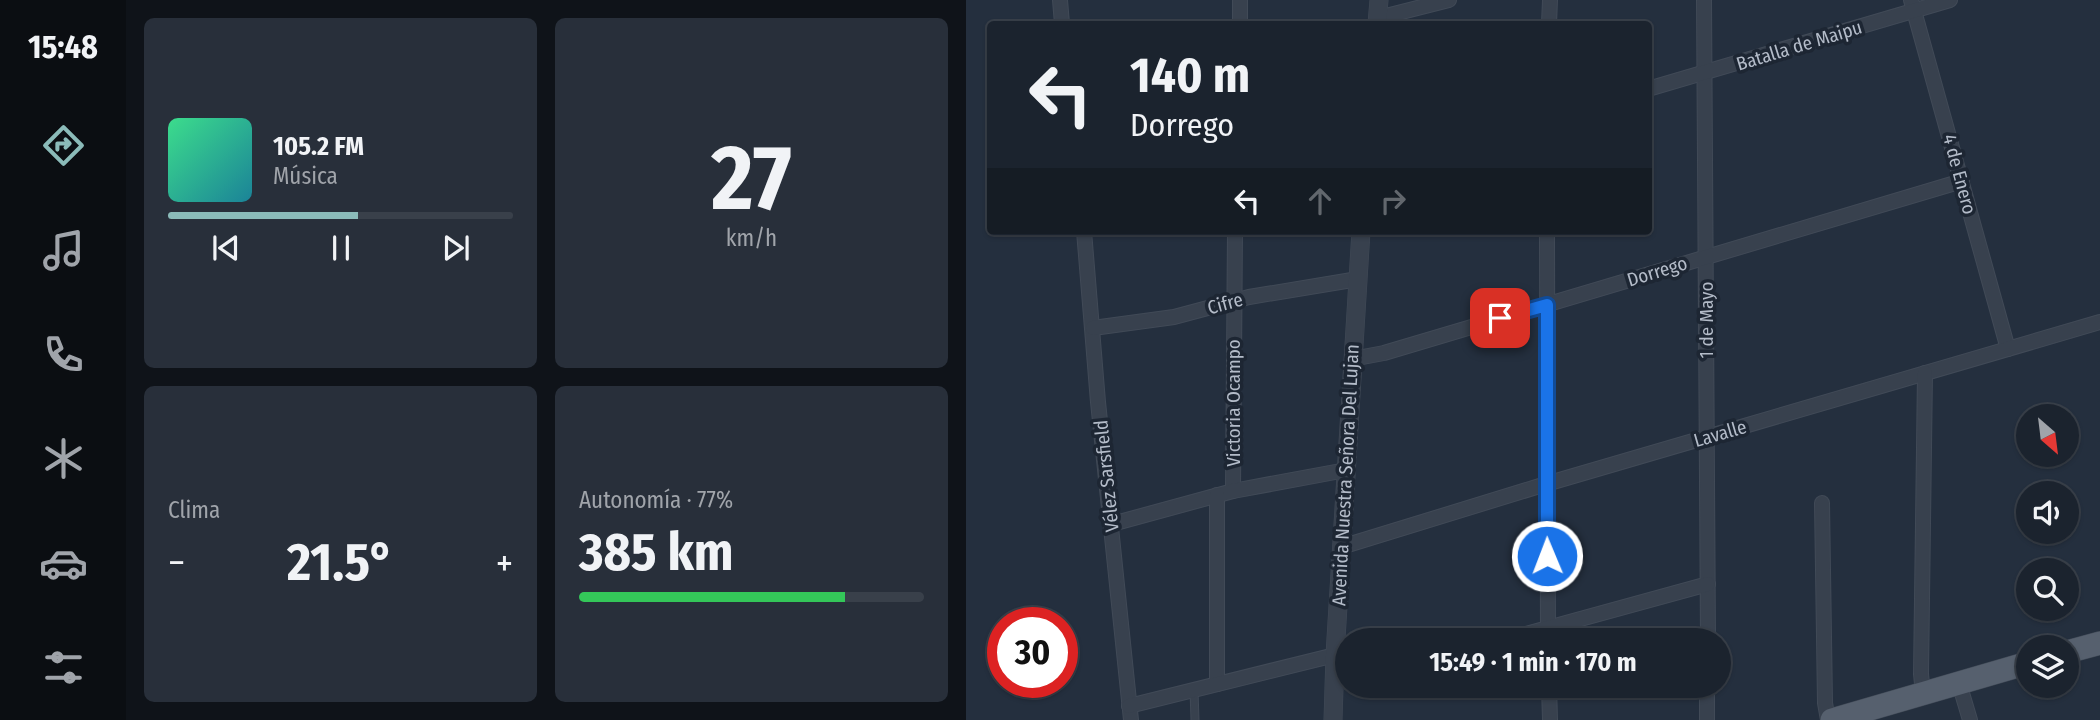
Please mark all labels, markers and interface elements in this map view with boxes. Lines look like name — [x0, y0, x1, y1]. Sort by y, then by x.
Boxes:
street label: Batalla de Maipu — [1733, 15, 1865, 76]
text: 15:48 — [28, 28, 98, 66]
text: 140 m — [1130, 46, 1250, 105]
icon: left — [1015, 49, 1106, 140]
text: Dorrego — [1130, 106, 1234, 144]
icon: directions — [39, 121, 88, 170]
text: 27 — [711, 124, 792, 233]
text: 105.2 FM — [273, 131, 364, 162]
street label: 4 de Enero — [1938, 132, 1981, 217]
text: Música — [273, 162, 338, 190]
icon: left — [1228, 182, 1266, 220]
icon: ahead — [1301, 182, 1339, 220]
icon: right — [1374, 182, 1412, 220]
text: km/h — [726, 224, 777, 252]
icon: music — [39, 226, 88, 275]
icon: previous — [207, 229, 245, 267]
icon: pause — [322, 229, 360, 267]
icon: next — [437, 229, 475, 267]
street label: Dorrego — [1624, 251, 1690, 292]
street label: 1 de Mayo — [1695, 282, 1718, 358]
street label: Cifre — [1205, 288, 1245, 319]
pin — [1470, 288, 1530, 348]
icon: arrive — [1481, 299, 1519, 337]
icon: phone — [39, 330, 88, 379]
street label: Victoria Ocampo — [1222, 339, 1245, 467]
street label: Avenida Nuestra Señora Del Lujan — [1327, 343, 1364, 607]
north arrow — [2016, 404, 2079, 467]
map controls — [2016, 404, 2079, 698]
street label: Lavalle — [1691, 415, 1749, 452]
street label: Vélez Sarsfield — [1089, 419, 1124, 533]
icon: climate — [39, 434, 88, 483]
button: sound — [2016, 481, 2079, 544]
text: Autonomía · 77% — [579, 486, 733, 514]
text: Clima — [168, 496, 220, 524]
position arrow — [1510, 519, 1584, 593]
text: 385 km — [579, 521, 734, 584]
text: 21.5° — [287, 531, 394, 594]
icon: car — [39, 539, 88, 588]
text: − — [168, 540, 185, 586]
text: + — [496, 540, 513, 586]
button: search — [2016, 558, 2079, 621]
speed limit sign: 30 — [987, 607, 1078, 698]
button: layers — [2016, 635, 2079, 698]
icon: filters — [39, 643, 88, 692]
text: 15:49 · 1 min · 170 m — [1429, 647, 1637, 678]

